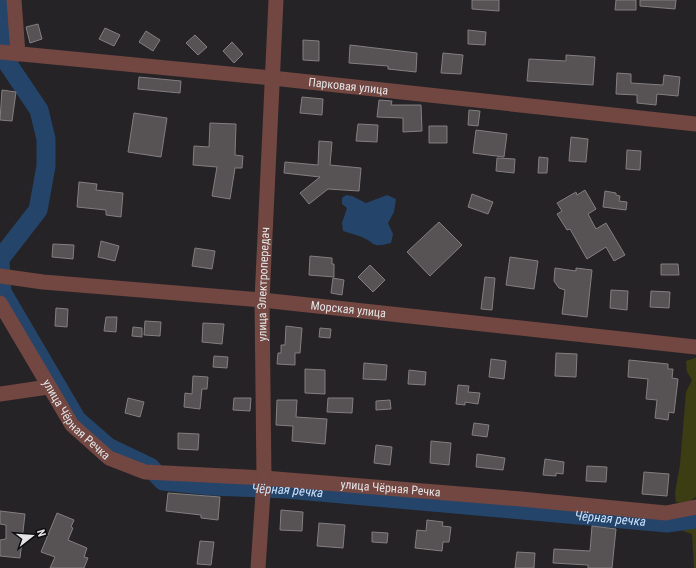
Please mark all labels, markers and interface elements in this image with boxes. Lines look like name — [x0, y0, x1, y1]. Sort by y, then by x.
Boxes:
street label: Парковая улица — [308, 75, 389, 98]
street label: улица Электропередач — [255, 227, 272, 342]
street label: Морская улица — [310, 298, 387, 320]
street label: улица Чёрная Речка — [40, 377, 113, 463]
street label: улица Чёрная Речка — [340, 477, 441, 499]
water label: Чёрная речка — [251, 481, 324, 500]
water label: Чёрная речка — [574, 508, 647, 529]
north arrow — [12, 516, 52, 556]
text: N — [34, 528, 48, 539]

